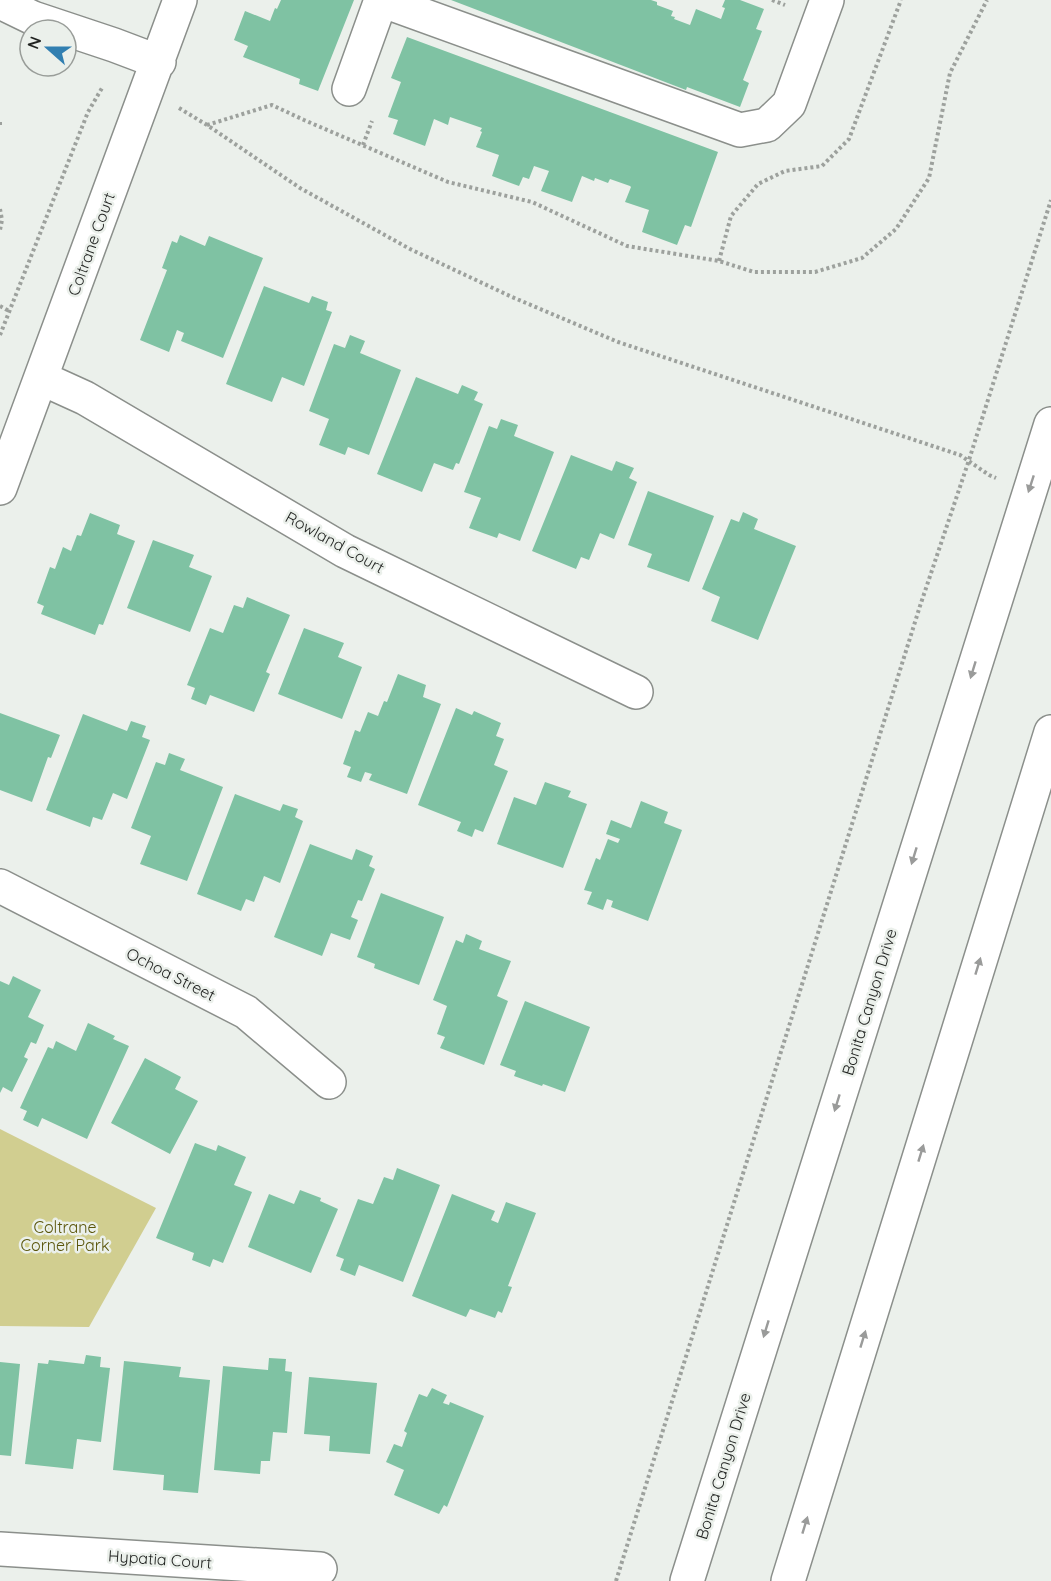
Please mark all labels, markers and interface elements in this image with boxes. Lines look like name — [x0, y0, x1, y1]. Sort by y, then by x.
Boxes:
north arrow — [18, 18, 78, 78]
text: N — [23, 34, 45, 52]
street label: Coltrane Court — [63, 190, 119, 298]
one-way arrow — [1026, 475, 1035, 493]
street label: Rowland Court — [282, 507, 388, 577]
one-way arrow — [968, 661, 977, 679]
one-way arrow — [909, 847, 918, 865]
street label: Bonita Canyon Drive — [837, 926, 901, 1078]
street label: Ochoa Street — [123, 943, 219, 1005]
one-way arrow — [974, 957, 983, 975]
one-way arrow — [832, 1094, 841, 1112]
one-way arrow — [916, 1144, 926, 1162]
park label: Coltrane Corner Park — [21, 1217, 109, 1255]
one-way arrow — [761, 1320, 770, 1338]
one-way arrow — [859, 1330, 868, 1348]
street label: Bonita Canyon Drive — [691, 1390, 755, 1542]
one-way arrow — [801, 1516, 810, 1534]
street label: Hypatia Court — [108, 1545, 212, 1573]

